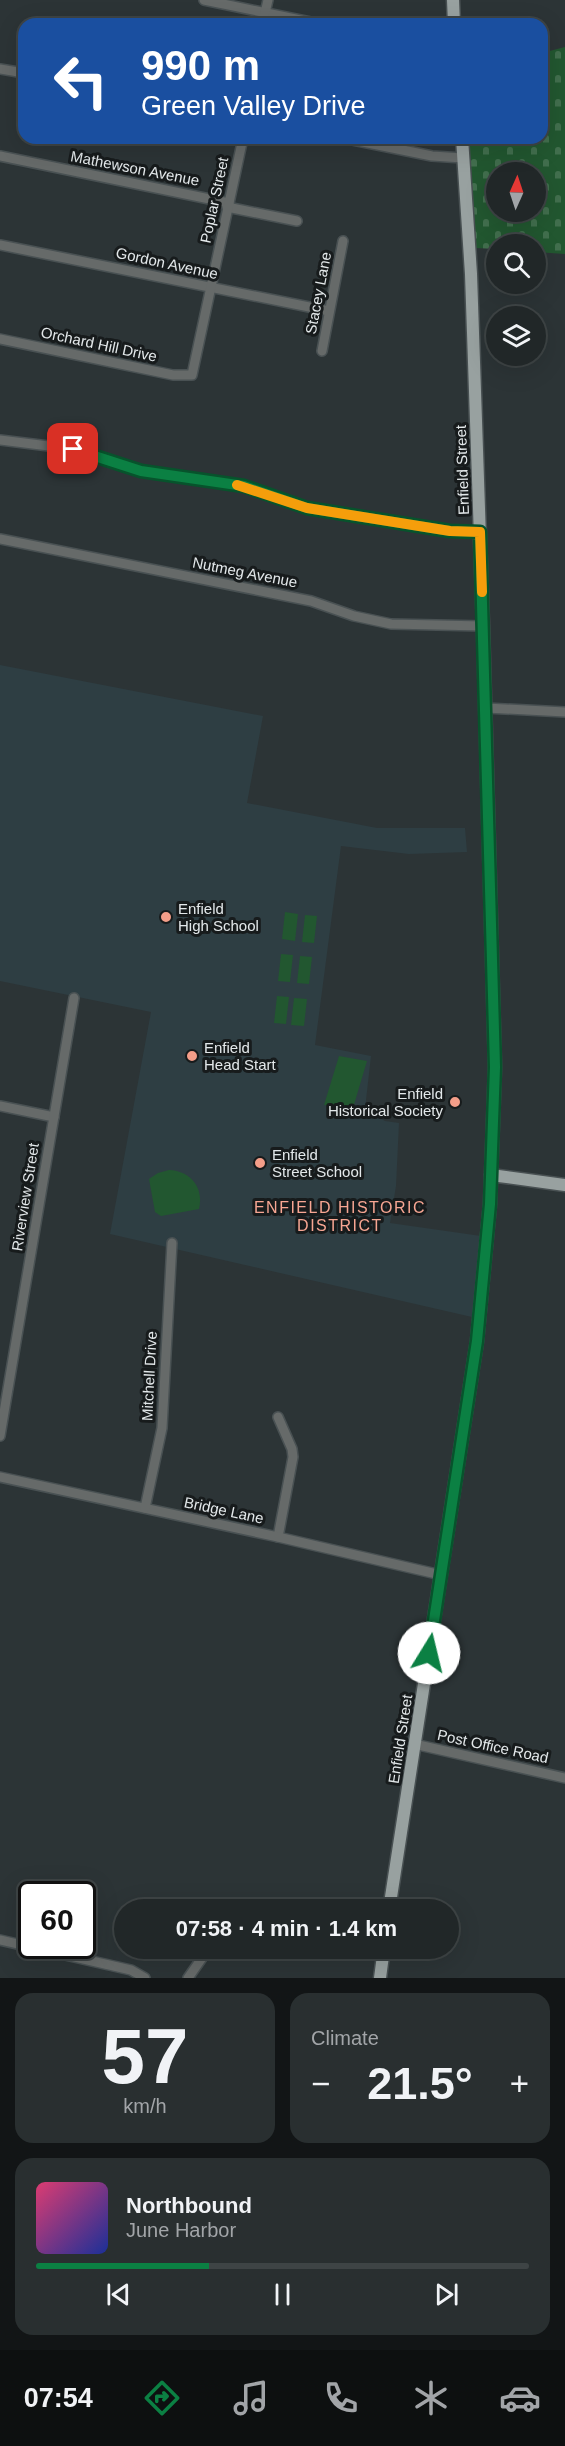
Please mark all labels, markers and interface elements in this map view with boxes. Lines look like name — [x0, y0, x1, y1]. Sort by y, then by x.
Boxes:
icon: left — [42, 42, 120, 120]
text: 990 m — [141, 42, 260, 89]
text: Green Valley Drive — [141, 91, 366, 121]
street label: Mathewson Avenue — [69, 147, 201, 189]
street label: Poplar Street — [197, 155, 232, 245]
north arrow — [486, 162, 546, 222]
map controls — [486, 162, 546, 366]
button: search — [486, 234, 546, 294]
street label: Gordon Avenue — [114, 244, 220, 282]
street label: Stacey Lane — [302, 250, 334, 336]
button: layers — [486, 306, 546, 366]
street label: Orchard Hill Drive — [39, 323, 159, 365]
pin — [47, 423, 98, 474]
street label: Enfield Street — [452, 424, 472, 515]
icon: arrive — [56, 432, 89, 465]
street label: Nutmeg Avenue — [191, 553, 299, 591]
place label: Enfield High School — [178, 900, 259, 934]
marker: Enfield High School — [159, 910, 173, 924]
place label: Enfield Head Start — [204, 1039, 277, 1073]
marker: Enfield Head Start — [185, 1049, 199, 1063]
place label: Enfield Historical Society — [328, 1085, 443, 1119]
marker: Enfield Historical Society — [448, 1095, 462, 1109]
street label: Riverview Street — [8, 1141, 42, 1252]
place label: Enfield Street School — [272, 1146, 362, 1180]
marker: Enfield Street School — [253, 1156, 267, 1170]
district label: ENFIELD HISTORIC DISTRICT — [254, 1199, 426, 1234]
street label: Mitchell Drive — [138, 1331, 160, 1421]
street label: Bridge Lane — [183, 1493, 265, 1527]
position arrow — [397, 1621, 461, 1685]
street label: Enfield Street — [385, 1692, 416, 1785]
street label: Post Office Road — [436, 1726, 550, 1766]
speed limit sign: 60 — [18, 1881, 96, 1959]
text: 07:58 · 4 min · 1.4 km — [176, 1916, 397, 1941]
text: 57 — [102, 2012, 188, 2100]
text: Climate — [311, 2027, 379, 2049]
text: 21.5° — [367, 2058, 473, 2109]
text: − — [311, 2065, 330, 2102]
text: + — [510, 2065, 529, 2102]
text: km/h — [123, 2095, 167, 2117]
text: Northbound — [126, 2193, 252, 2218]
text: June Harbor — [126, 2219, 236, 2241]
icon: previous — [102, 2278, 135, 2311]
icon: pause — [266, 2278, 299, 2311]
icon: next — [430, 2278, 463, 2311]
icon: directions — [141, 2377, 183, 2419]
icon: music — [230, 2377, 272, 2419]
icon: phone — [320, 2377, 362, 2419]
icon: climate — [410, 2377, 452, 2419]
icon: car — [499, 2377, 541, 2419]
text: 07:54 — [24, 2383, 93, 2413]

